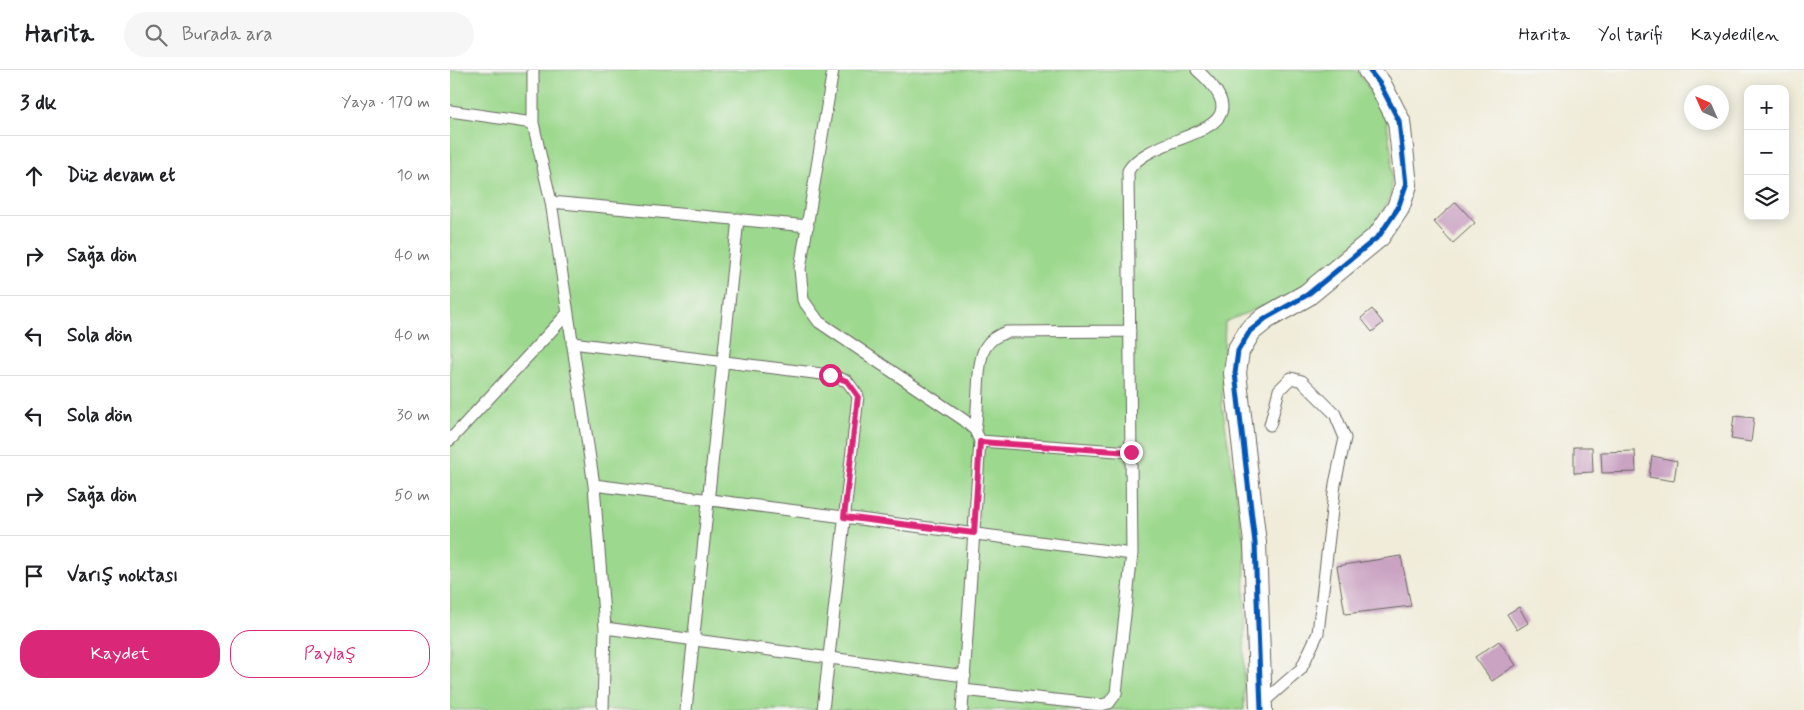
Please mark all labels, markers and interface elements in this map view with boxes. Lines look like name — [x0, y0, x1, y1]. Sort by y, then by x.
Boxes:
search box — [124, 12, 474, 57]
text: Harita — [25, 19, 94, 50]
icon: search — [142, 21, 170, 49]
text: Burada ara — [182, 22, 273, 47]
text: Harita — [1519, 23, 1570, 47]
text: Yol tarifi — [1598, 23, 1663, 47]
text: Kaydedilen — [1691, 23, 1779, 47]
north arrow — [1684, 85, 1729, 130]
map controls — [1744, 85, 1789, 220]
button: + — [1744, 85, 1789, 130]
text: 3 dk — [20, 89, 57, 117]
text: Yaya · 170 m — [341, 92, 430, 113]
button: − — [1744, 130, 1789, 175]
icon: ahead — [20, 162, 48, 190]
text: Düz devam et — [67, 163, 175, 188]
text: 10 m — [397, 165, 430, 186]
button: layers — [1744, 175, 1789, 220]
icon: right — [20, 242, 48, 270]
text: Sağa dön — [67, 243, 137, 268]
text: 40 m — [394, 245, 430, 266]
icon: left — [20, 322, 48, 350]
text: Sola dön — [67, 323, 132, 348]
text: 40 m — [394, 325, 430, 346]
route start — [819, 364, 842, 387]
icon: left — [20, 402, 48, 430]
text: Sola dön — [67, 403, 132, 428]
text: 30 m — [397, 405, 430, 426]
route end — [1120, 441, 1143, 464]
icon: right — [20, 482, 48, 510]
text: Sağa dön — [67, 483, 137, 508]
text: 50 m — [394, 485, 430, 506]
icon: arrive — [20, 562, 48, 590]
text: Varış noktası — [67, 563, 178, 588]
button: Kaydet — [20, 630, 220, 678]
button: Paylaş — [230, 630, 430, 678]

